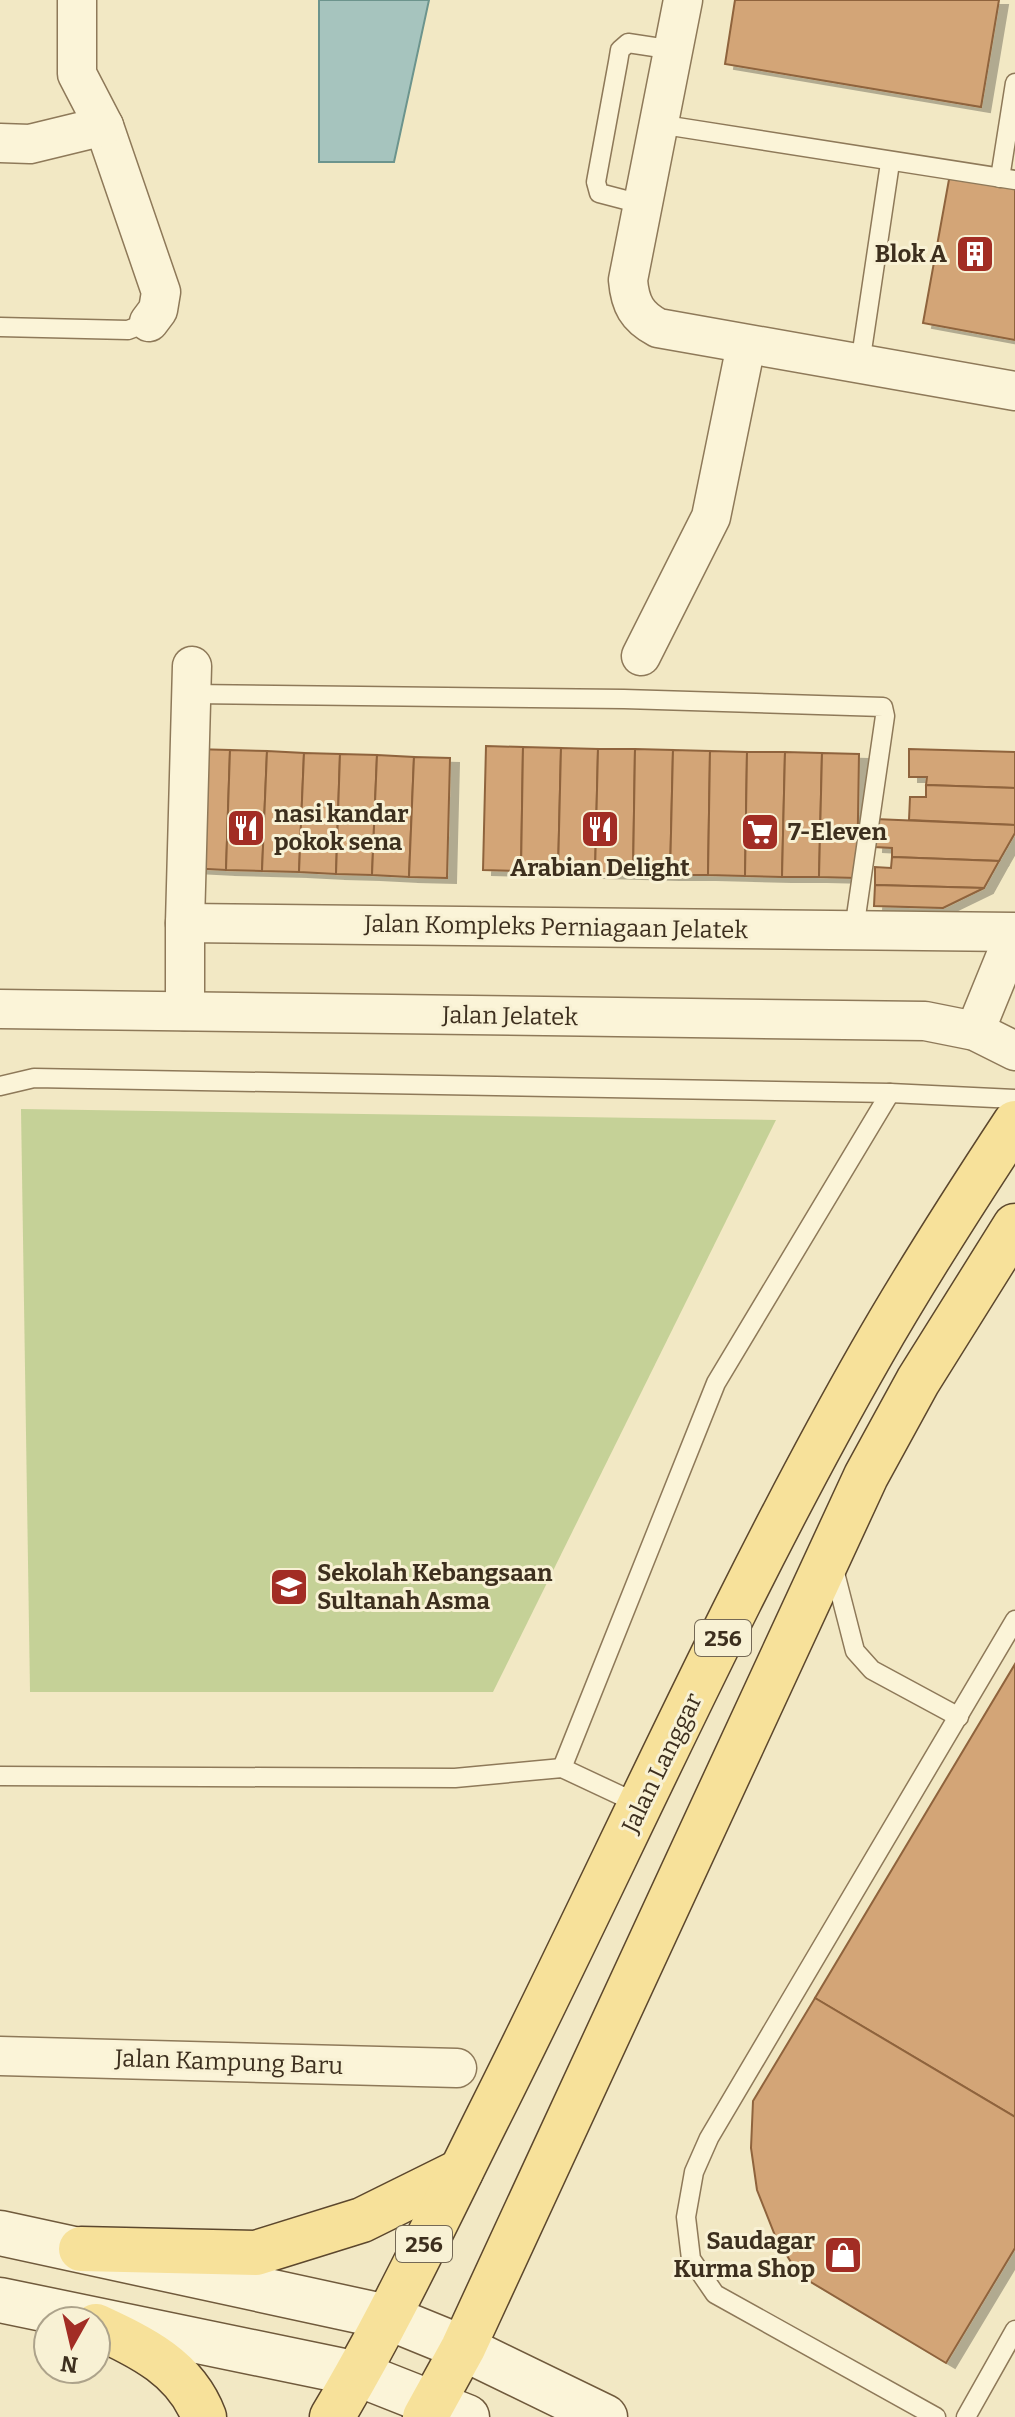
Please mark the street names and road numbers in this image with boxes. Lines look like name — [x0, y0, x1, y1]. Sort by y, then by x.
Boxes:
street label: Jalan Kompleks Perniagaan Jelatek — [363, 910, 749, 944]
street label: Jalan Jelatek — [441, 1001, 579, 1031]
road number: 256 — [695, 1620, 751, 1656]
street label: Jalan Langgar — [616, 1688, 708, 1838]
street label: Jalan Kampung Baru — [113, 2044, 344, 2080]
road number: 256 — [396, 2226, 452, 2262]

